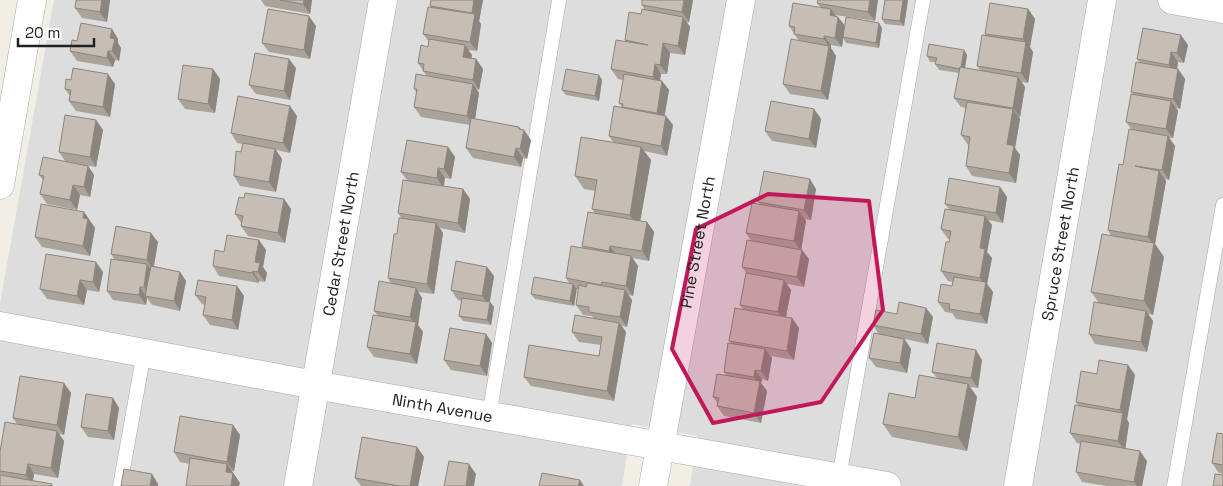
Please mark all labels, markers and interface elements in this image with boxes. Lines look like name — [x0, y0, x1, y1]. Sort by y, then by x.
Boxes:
scale bar — [18, 15, 94, 47]
text: 20 m — [25, 23, 60, 42]
street label: Spruce Street North — [1036, 165, 1084, 322]
street label: Cedar Street North — [317, 170, 363, 318]
street label: Pine Street North — [675, 174, 719, 310]
street label: Ninth Avenue — [391, 388, 494, 427]

